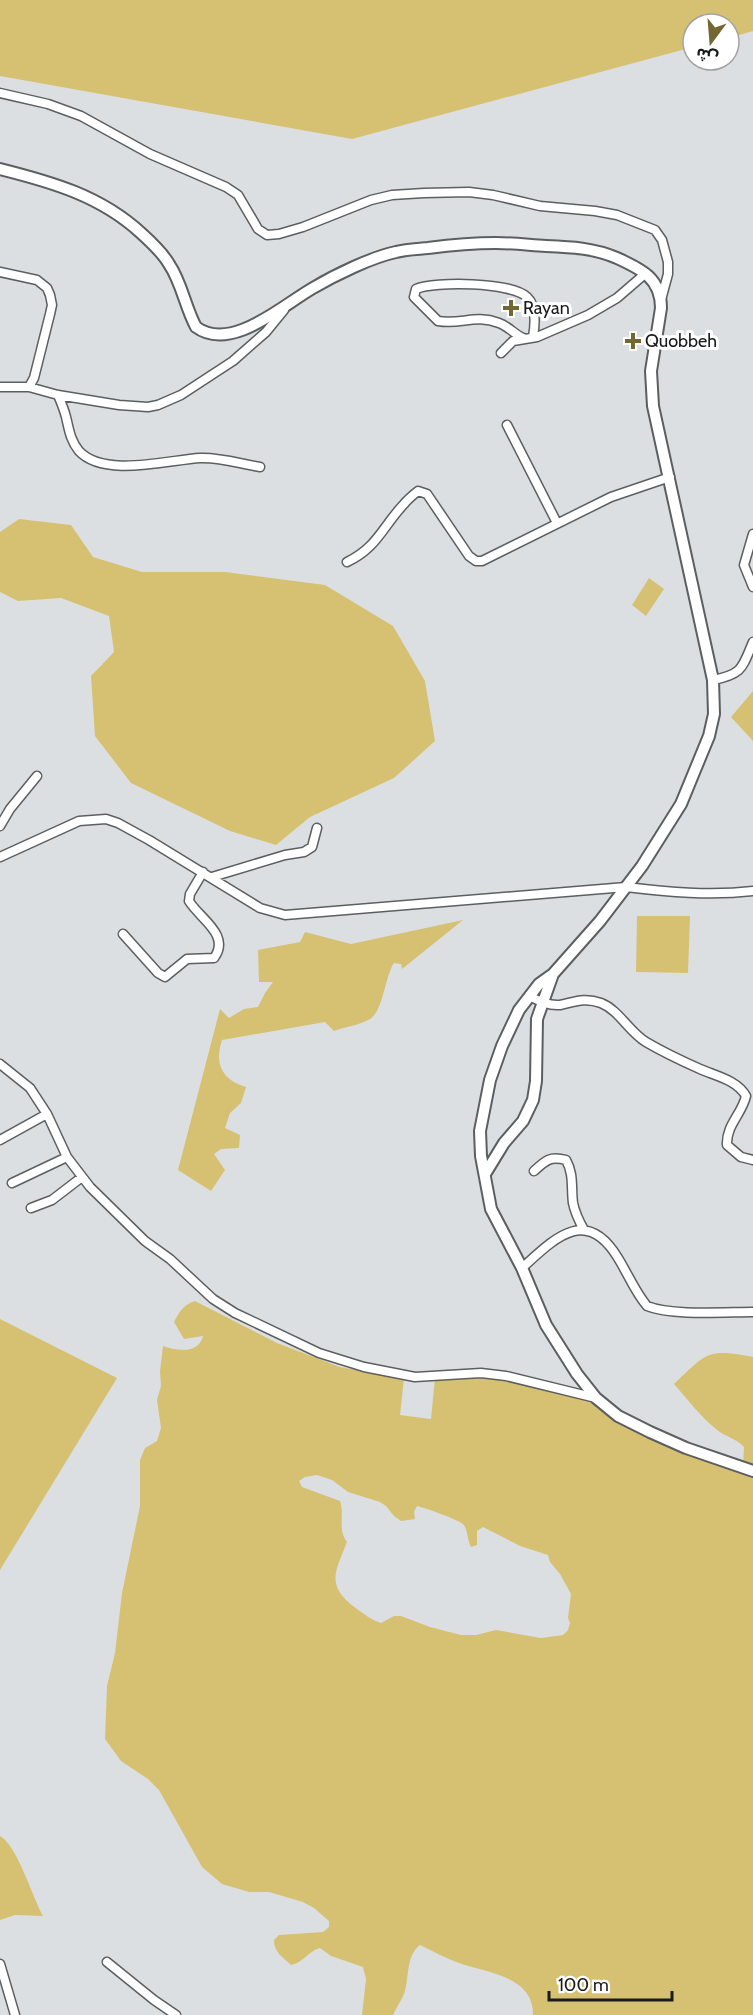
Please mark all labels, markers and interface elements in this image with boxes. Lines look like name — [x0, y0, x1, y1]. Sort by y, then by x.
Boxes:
north arrow — [681, 12, 741, 72]
text: ش — [694, 44, 720, 68]
place label: Rayan — [523, 297, 570, 319]
marker: Rayan — [504, 301, 518, 315]
place label: Quobbeh — [645, 330, 717, 352]
marker: Quobbeh — [626, 334, 640, 348]
scale bar — [549, 1964, 672, 2002]
text: 100 m — [558, 1974, 609, 1996]

